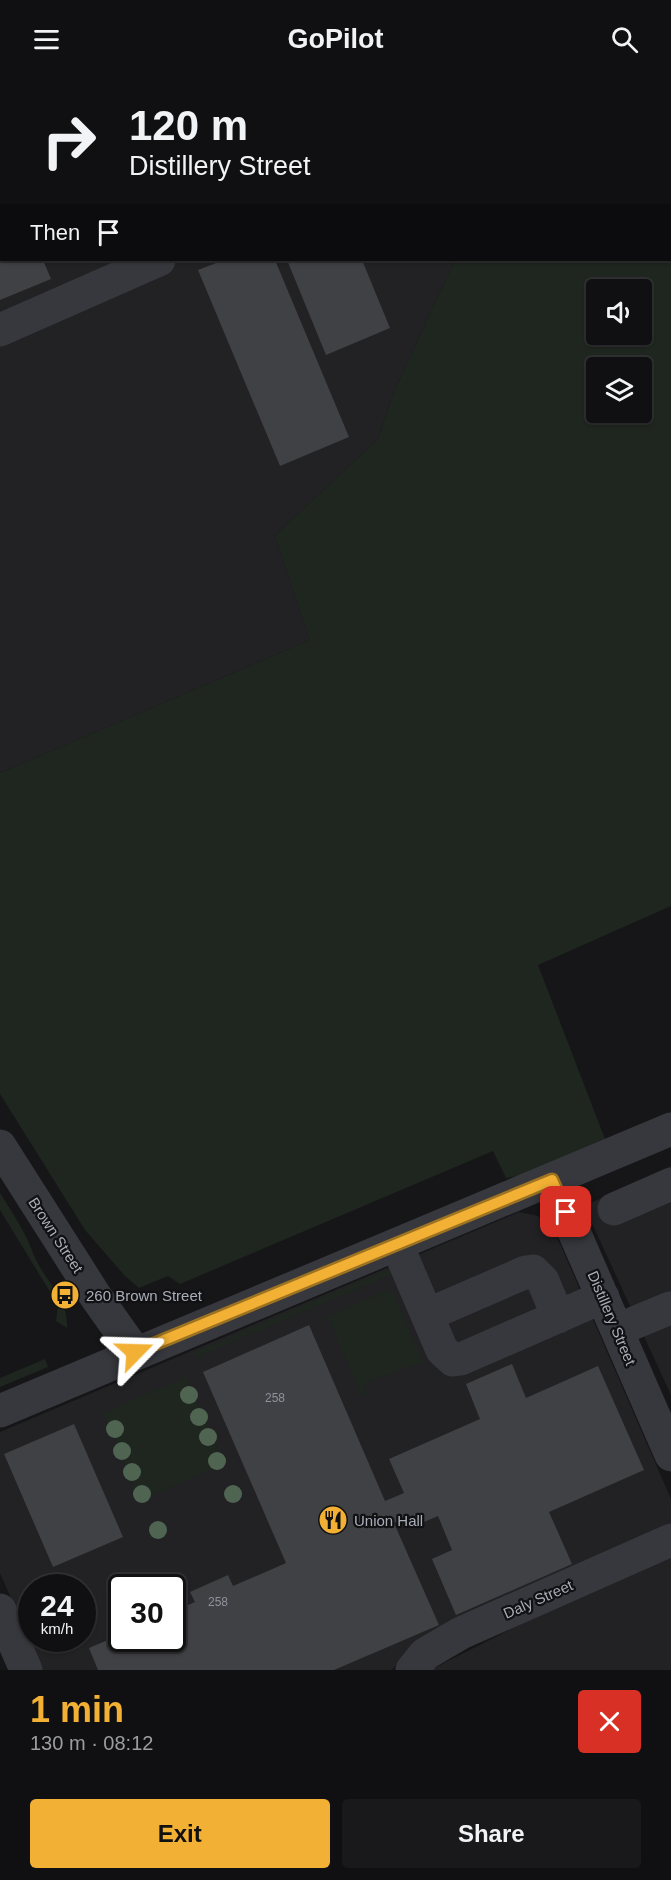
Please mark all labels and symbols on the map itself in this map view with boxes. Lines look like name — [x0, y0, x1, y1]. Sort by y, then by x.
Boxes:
pin — [540, 1186, 591, 1237]
street label: Brown Street — [25, 1194, 87, 1277]
street label: Distillery Street — [584, 1268, 640, 1369]
bus stop icon: 260 Brown Street — [49, 1279, 81, 1311]
place label: 260 Brown Street — [86, 1287, 203, 1304]
position arrow — [103, 1320, 167, 1384]
house number: 258 — [265, 1391, 285, 1405]
restaurant icon: Union Hall — [317, 1504, 349, 1536]
place label: Union Hall — [354, 1512, 423, 1529]
speed limit sign: 30 — [108, 1574, 186, 1652]
street label: Daly Street — [501, 1576, 576, 1622]
house number: 258 — [208, 1595, 228, 1609]

